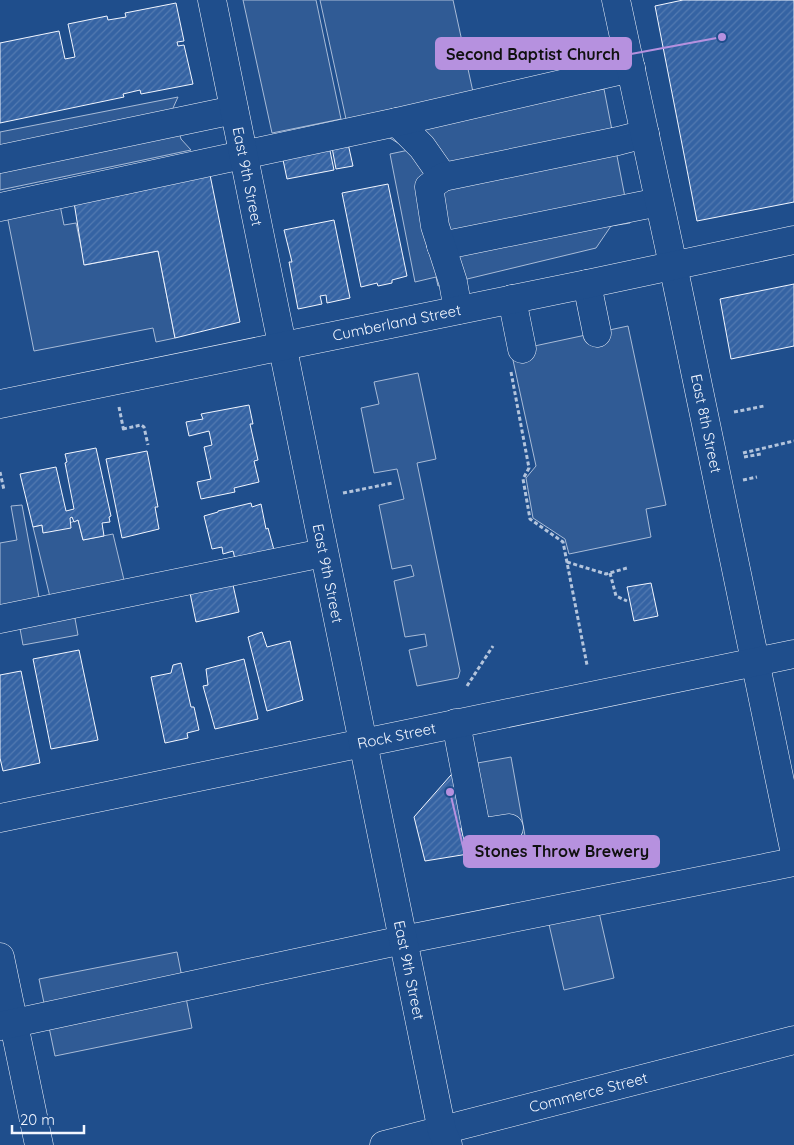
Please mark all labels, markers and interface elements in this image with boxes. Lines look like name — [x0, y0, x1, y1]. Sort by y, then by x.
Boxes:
callout: Second Baptist Church — [436, 38, 631, 69]
text: Second Baptist Church — [446, 44, 620, 64]
street label: East 9th Street — [229, 125, 267, 228]
street label: Cumberland Street — [331, 300, 463, 345]
street label: East 8th Street — [687, 372, 726, 475]
street label: East 9th Street — [309, 522, 347, 625]
street label: Rock Street — [355, 718, 438, 753]
callout: Stones Throw Brewery — [464, 836, 659, 867]
text: Stones Throw Brewery — [475, 841, 649, 861]
street label: East 9th Street — [390, 919, 429, 1022]
street label: Commerce Street — [527, 1068, 650, 1116]
scale bar — [12, 1102, 85, 1134]
text: 20 m — [20, 1110, 55, 1129]

